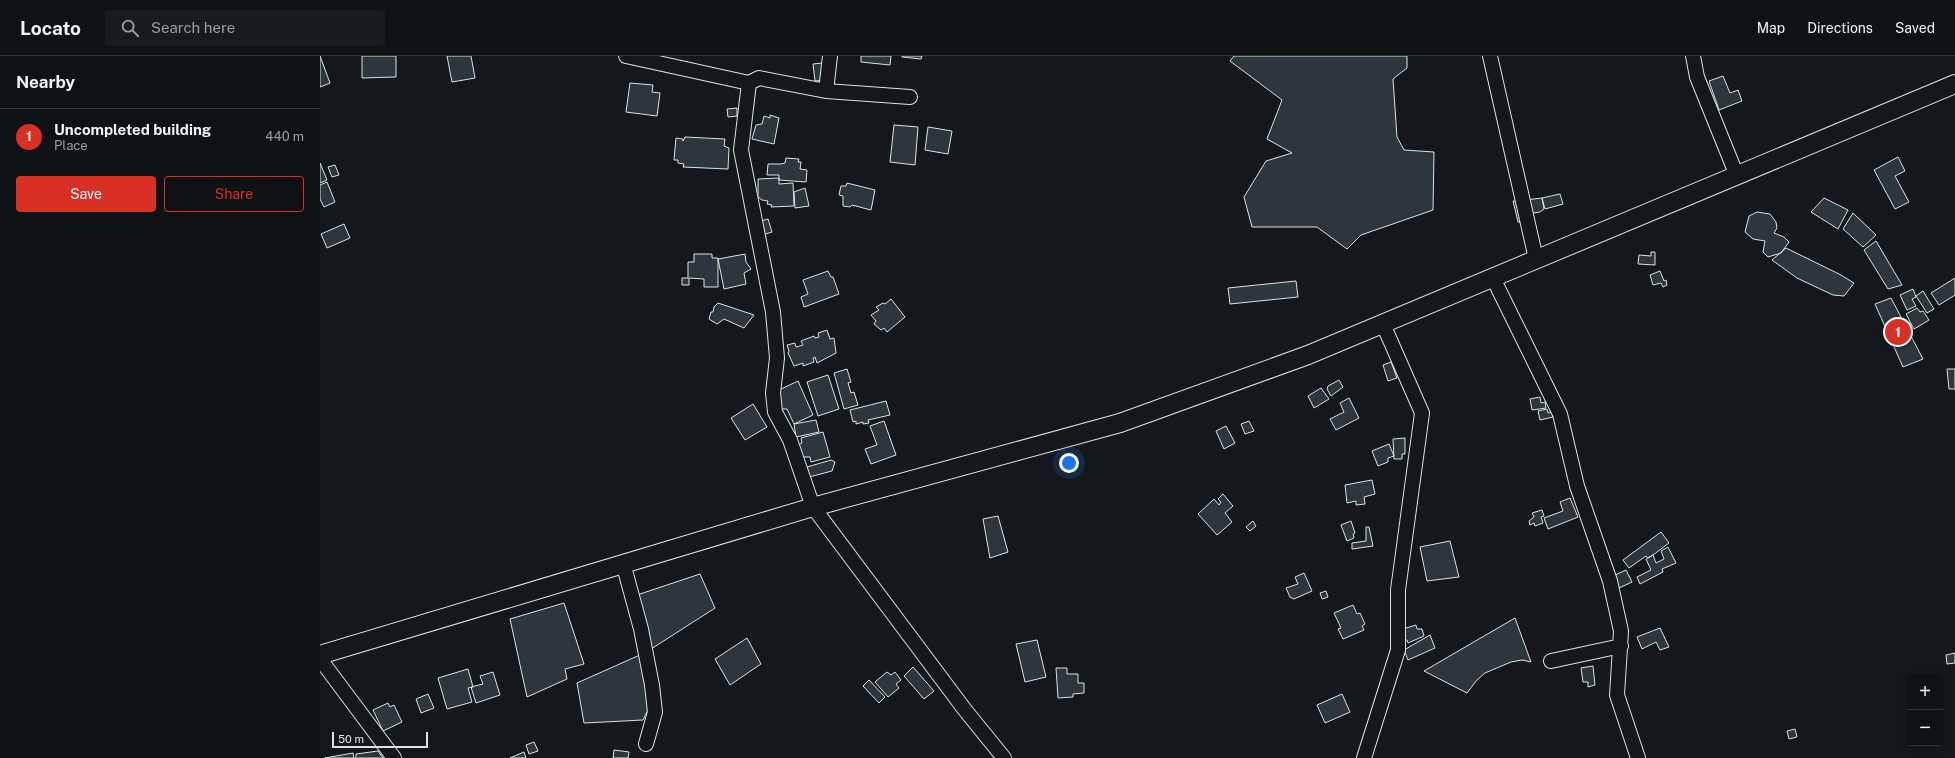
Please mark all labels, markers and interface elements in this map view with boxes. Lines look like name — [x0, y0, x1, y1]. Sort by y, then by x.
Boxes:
search box — [105, 10, 385, 46]
text: Locato — [20, 17, 81, 39]
icon: search — [119, 17, 141, 39]
text: Search here — [151, 19, 235, 36]
text: Map — [1757, 20, 1785, 36]
text: Directions — [1807, 20, 1873, 36]
text: Saved — [1895, 20, 1935, 36]
text: Nearby — [16, 72, 75, 92]
text: Uncompleted building — [54, 121, 211, 138]
text: 1 — [26, 129, 32, 144]
text: 440 m — [265, 129, 304, 144]
text: Place — [54, 138, 88, 153]
button: Save — [16, 176, 156, 212]
button: Share — [164, 176, 304, 212]
pin: 1 — [1885, 317, 1911, 347]
your location — [1059, 453, 1079, 473]
map controls — [1907, 674, 1943, 746]
button: + — [1907, 674, 1943, 710]
button: − — [1907, 710, 1943, 746]
scale bar — [332, 730, 428, 749]
text: 50 m — [338, 733, 364, 745]

